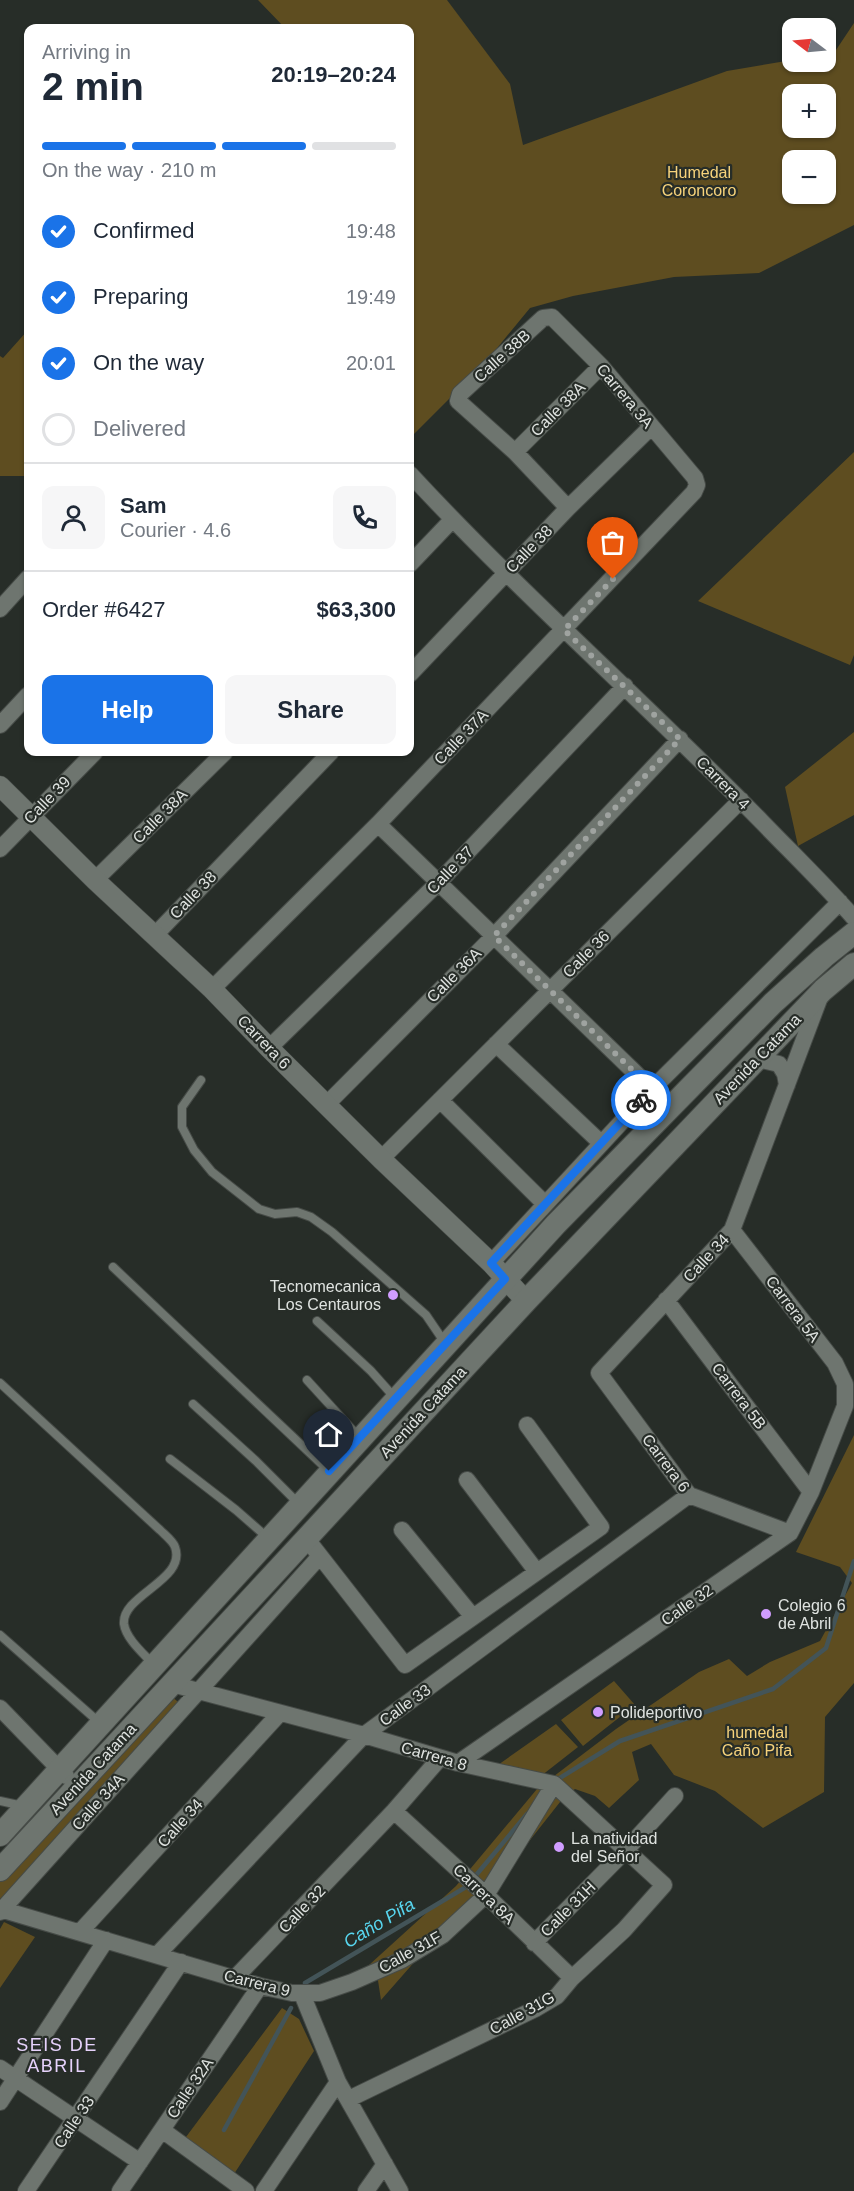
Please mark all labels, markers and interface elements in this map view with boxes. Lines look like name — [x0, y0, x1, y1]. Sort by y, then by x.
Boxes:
north arrow — [782, 18, 836, 72]
map controls — [782, 18, 836, 204]
text: Arriving in — [42, 41, 131, 63]
text: 20:19–20:24 — [271, 62, 396, 87]
text: 2 min — [42, 65, 144, 108]
button: + — [782, 84, 836, 138]
button: − — [782, 150, 836, 204]
text: On the way · 210 m — [42, 159, 217, 181]
park label: Humedal Coroncoro — [662, 164, 736, 199]
icon: check — [42, 215, 75, 248]
text: Confirmed — [93, 218, 194, 243]
text: 19:48 — [346, 220, 396, 242]
icon: check — [42, 281, 75, 314]
text: Preparing — [93, 284, 188, 309]
text: 19:49 — [346, 286, 396, 308]
street label: Calle 38B — [471, 326, 533, 386]
icon: check — [42, 347, 75, 380]
text: On the way — [93, 350, 204, 375]
text: 20:01 — [346, 352, 396, 374]
street label: Carrera 3A — [593, 361, 657, 432]
street label: Calle 38A — [527, 378, 589, 440]
text: Delivered — [93, 416, 186, 441]
button: person — [42, 486, 105, 549]
button: phone — [333, 486, 396, 549]
text: Sam — [120, 493, 166, 518]
pin — [587, 517, 638, 579]
text: Courier · 4.6 — [120, 519, 231, 541]
street label: Calle 38 — [502, 522, 556, 576]
icon: bag — [596, 526, 629, 559]
text: Order #6427 — [42, 597, 166, 622]
text: $63,300 — [316, 597, 396, 622]
button: Help — [42, 675, 213, 744]
button: Share — [225, 675, 396, 744]
street label: Calle 37A — [431, 706, 491, 768]
street label: Carrera 4 — [693, 753, 753, 813]
street label: Calle 39 — [20, 773, 74, 827]
street label: Calle 38A — [129, 785, 191, 847]
street label: Calle 37 — [423, 843, 477, 897]
street label: Calle 38 — [166, 868, 220, 922]
street label: Calle 36 — [559, 927, 613, 981]
street label: Calle 36A — [423, 944, 485, 1006]
street label: Avenida Catama — [710, 1011, 804, 1107]
street label: Carrera 6 — [234, 1012, 294, 1072]
courier — [611, 1070, 671, 1130]
icon: bike — [625, 1084, 658, 1117]
street label: Calle 34 — [680, 1231, 732, 1285]
street label: Carrera 5A — [763, 1273, 824, 1346]
place label: Tecnomecanica Los Centauros — [270, 1278, 381, 1313]
marker: Tecnomecanica Los Centauros — [386, 1288, 400, 1302]
street label: Carrera 5B — [709, 1360, 769, 1432]
street label: Avenida Catama — [377, 1363, 470, 1461]
pin — [303, 1409, 354, 1471]
icon: home — [312, 1418, 345, 1451]
street label: Carrera 6 — [639, 1431, 693, 1495]
street label: Calle 32 — [658, 1581, 716, 1629]
place label: Colegio 6 de Abril — [778, 1597, 846, 1632]
marker: Colegio 6 de Abril — [759, 1607, 773, 1621]
street label: Calle 33 — [376, 1681, 434, 1729]
place label: Polideportivo — [610, 1704, 703, 1721]
marker: Polideportivo — [591, 1705, 605, 1719]
street label: Avenida Catama — [47, 1720, 140, 1818]
park label: humedal Caño Pifa — [722, 1724, 792, 1759]
street label: Carrera 8 — [399, 1739, 469, 1774]
street label: Calle 34A — [68, 1770, 128, 1833]
street label: Calle 34 — [154, 1795, 206, 1851]
place label: La natividad del Señor — [571, 1830, 657, 1865]
marker: La natividad del Señor — [552, 1840, 566, 1854]
street label: Carrera 8A — [450, 1861, 518, 1928]
street label: Calle 31H — [537, 1878, 599, 1940]
street label: Calle 32 — [275, 1882, 329, 1936]
water label: Caño Pifa — [340, 1894, 418, 1952]
street label: Calle 31F — [376, 1928, 444, 1976]
street label: Carrera 9 — [222, 1967, 292, 1999]
street label: Calle 31G — [487, 1988, 557, 2038]
district label: SEIS DE ABRIL — [16, 2035, 98, 2076]
street label: Calle 32A — [164, 2054, 217, 2122]
street label: Calle 33 — [51, 2093, 98, 2151]

